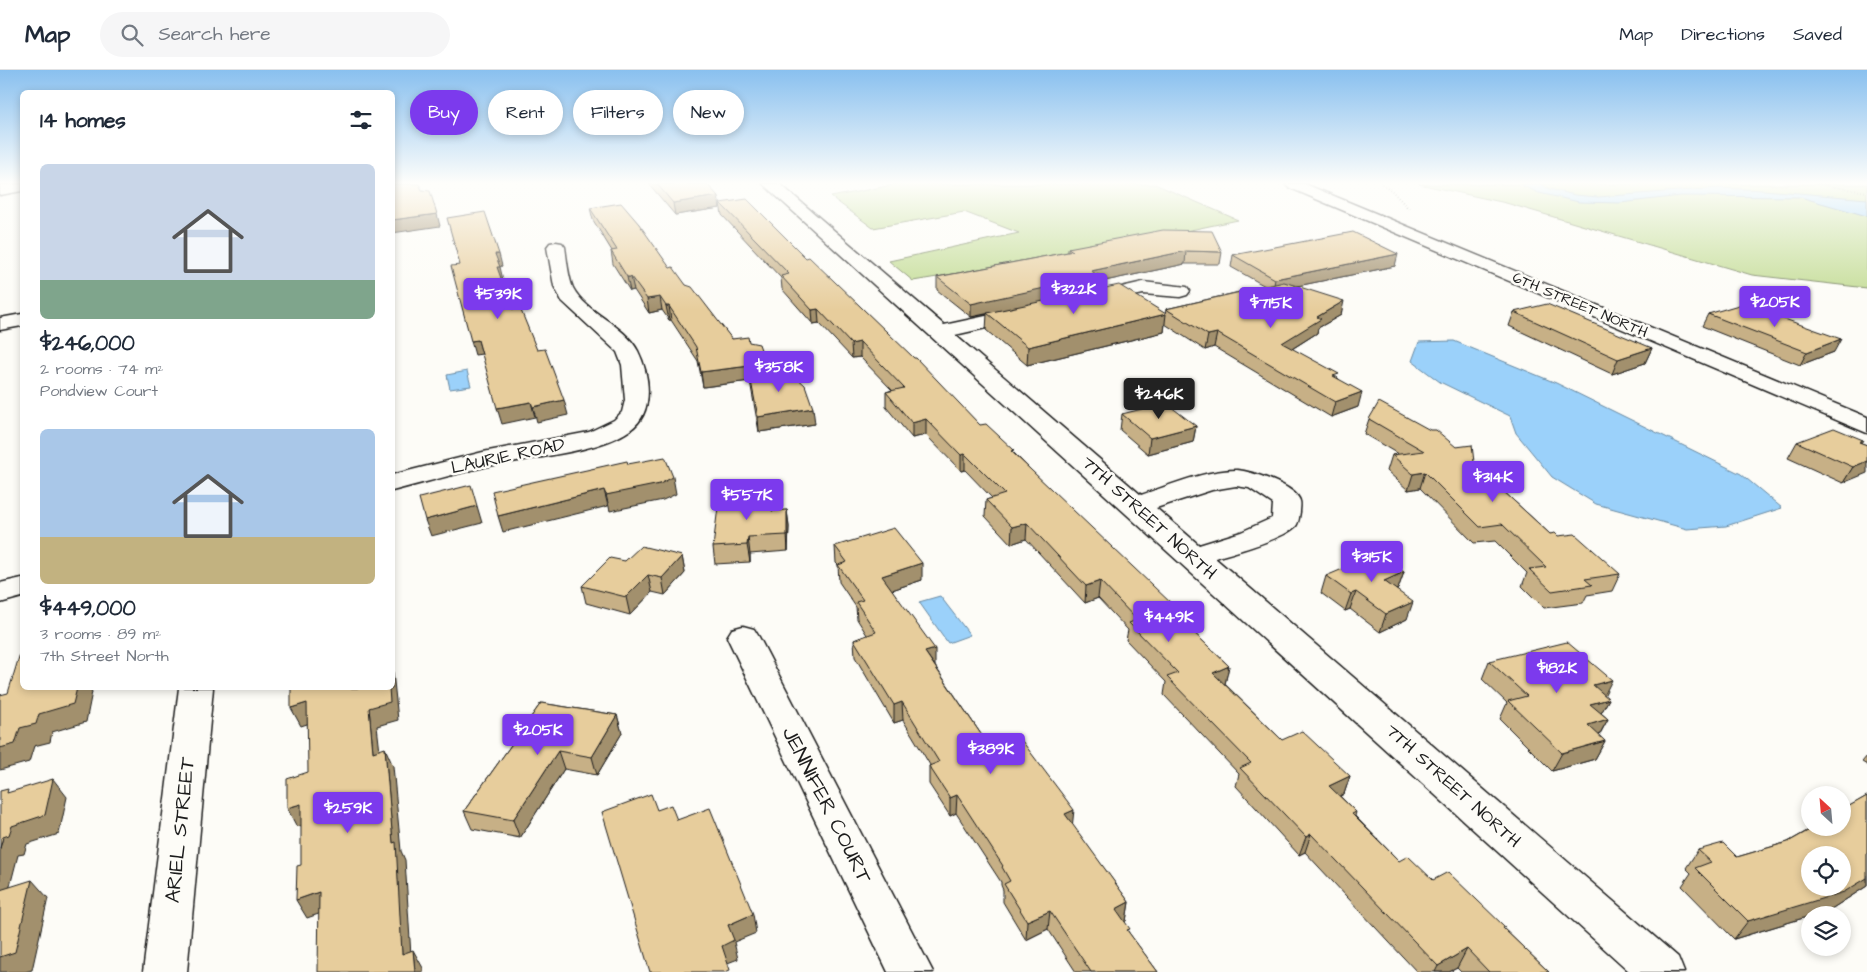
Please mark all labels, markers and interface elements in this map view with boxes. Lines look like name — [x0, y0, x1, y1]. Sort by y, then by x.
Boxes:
search box — [100, 12, 450, 57]
text: Map — [25, 18, 70, 52]
icon: search — [118, 21, 146, 49]
text: Search here — [158, 21, 271, 48]
text: Map — [1619, 22, 1653, 47]
text: Directions — [1681, 22, 1765, 47]
text: Saved — [1793, 22, 1842, 47]
chip: Buy — [410, 90, 478, 135]
chip: Rent — [488, 90, 563, 135]
chip: Filters — [573, 90, 663, 135]
chip: New — [673, 90, 744, 135]
text: 14 homes — [40, 106, 126, 135]
icon: filters — [347, 106, 375, 134]
icon: home — [163, 196, 253, 286]
street label: 6TH STREET NORTH — [1509, 267, 1651, 343]
pin: $322K — [1039, 272, 1109, 315]
pin: $539K — [463, 278, 533, 320]
text: $322K — [1051, 278, 1097, 300]
text: $539K — [474, 283, 522, 305]
pin: $715K — [1236, 286, 1306, 329]
pin: $205K — [1740, 286, 1810, 328]
text: $205K — [1750, 291, 1800, 313]
text: $715K — [1250, 292, 1292, 314]
text: $246,000 — [40, 329, 135, 358]
pin: $358K — [744, 350, 814, 393]
text: $358K — [755, 356, 803, 378]
text: 2 rooms · 74 m² — [40, 358, 164, 380]
pin: $246K — [1124, 378, 1194, 420]
text: Pondview Court — [40, 380, 158, 402]
text: $246K — [1135, 383, 1183, 405]
street label: LAURIE ROAD — [449, 432, 567, 480]
street label: 7TH STREET NORTH — [1076, 450, 1222, 586]
pin: $314K — [1458, 460, 1528, 503]
icon: home — [163, 461, 253, 551]
text: $314K — [1473, 466, 1513, 488]
pin: $557K — [712, 478, 782, 521]
text: $557K — [721, 484, 773, 506]
pin: $315K — [1337, 540, 1407, 583]
text: $315K — [1352, 546, 1392, 568]
text: $449,000 — [40, 594, 136, 623]
pin: $449K — [1134, 600, 1204, 643]
text: $449K — [1144, 606, 1194, 628]
text: 3 rooms · 89 m² — [40, 623, 161, 645]
text: 7th Street North — [40, 645, 169, 667]
pin: $182K — [1522, 652, 1592, 694]
text: $182K — [1537, 657, 1577, 679]
pin: $205K — [503, 714, 573, 756]
street label: 7TH STREET NORTH — [1380, 718, 1526, 854]
text: $205K — [513, 719, 563, 741]
street label: JENNIFER COURT — [775, 722, 879, 889]
pin: $389K — [956, 732, 1026, 775]
text: $389K — [968, 738, 1014, 760]
street label: ARIEL STREET — [158, 755, 202, 904]
north arrow — [1801, 786, 1851, 836]
map controls — [1801, 786, 1851, 956]
pin: $259K — [313, 792, 383, 834]
text: $259K — [324, 797, 372, 819]
button: locate — [1801, 846, 1851, 896]
button: layers — [1801, 906, 1851, 956]

